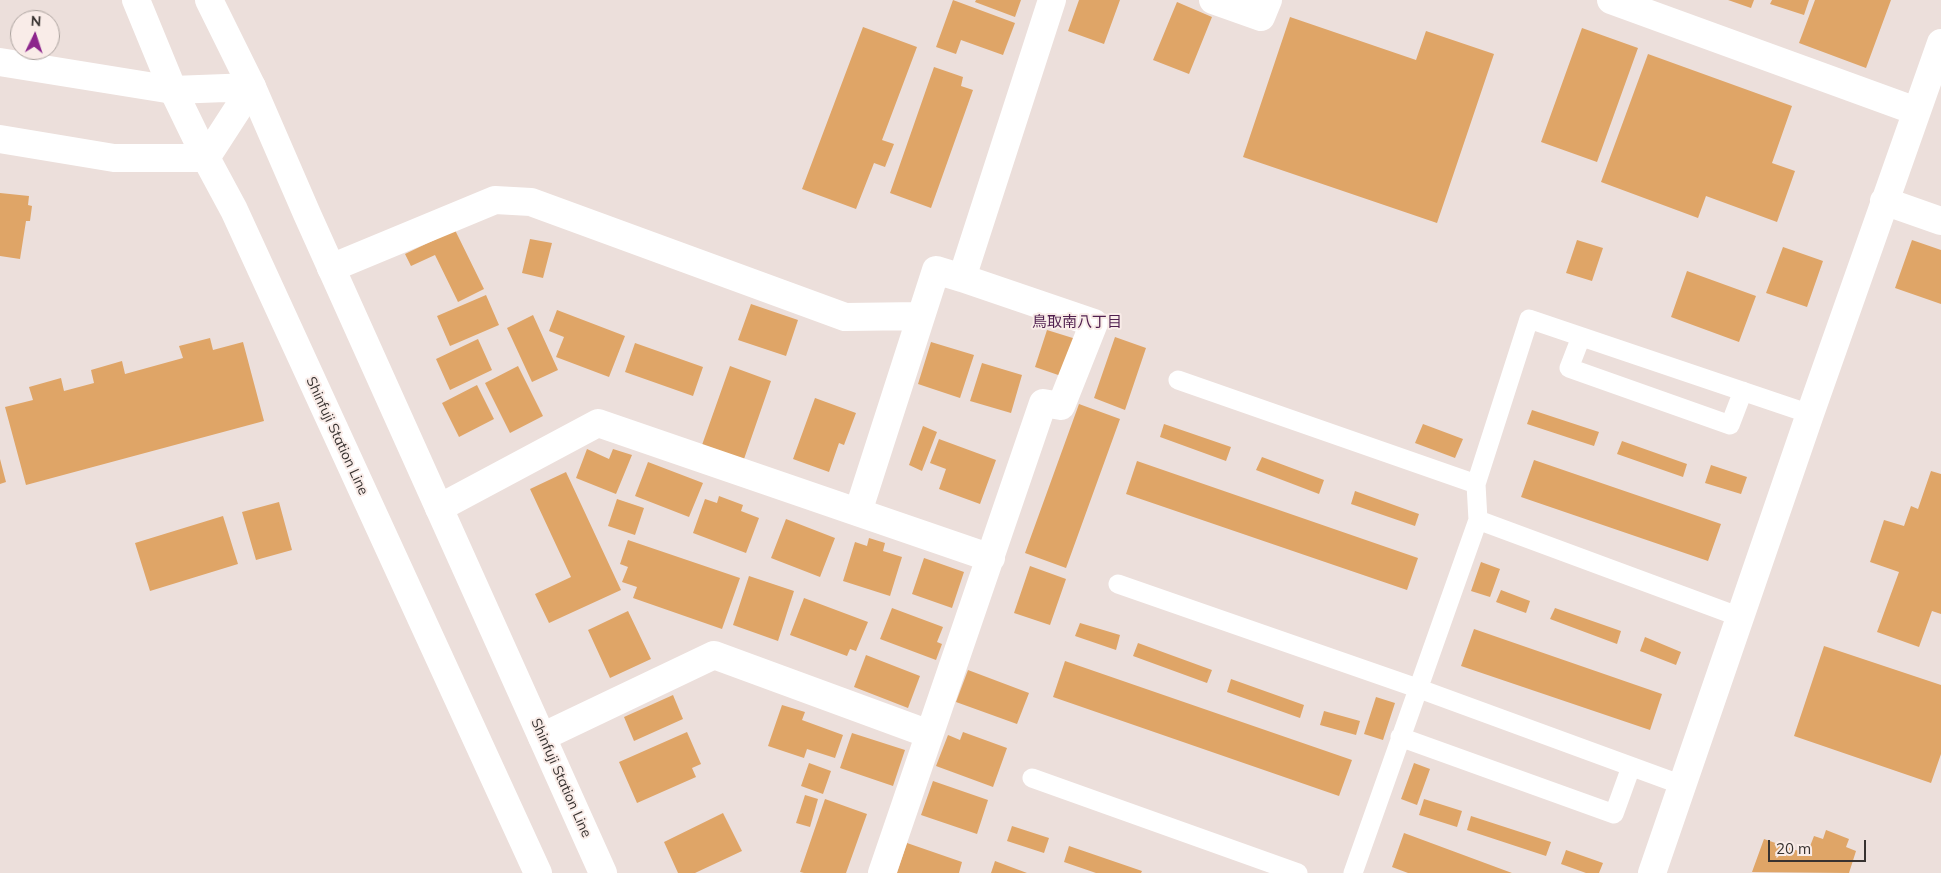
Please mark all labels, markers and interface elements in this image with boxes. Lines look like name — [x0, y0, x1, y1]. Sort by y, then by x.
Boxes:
north arrow — [10, 10, 60, 60]
text: N — [30, 12, 42, 30]
district label: 鳥取南八丁目 — [1032, 313, 1122, 331]
street label: Shinfuji Station Line — [302, 374, 372, 498]
street label: Shinfuji Station Line — [527, 716, 595, 840]
scale bar — [1771, 830, 1868, 862]
text: 20 m — [1776, 839, 1811, 858]

